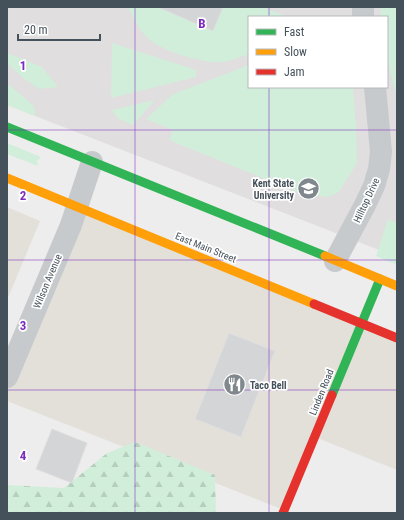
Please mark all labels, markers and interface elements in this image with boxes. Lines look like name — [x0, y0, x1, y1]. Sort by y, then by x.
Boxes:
scale bar — [18, 16, 100, 42]
text: B — [198, 16, 206, 31]
legend — [248, 16, 388, 88]
text: 20 m — [24, 23, 48, 37]
text: Fast — [284, 25, 305, 39]
text: Slow — [284, 45, 307, 59]
text: 1 — [20, 58, 26, 73]
text: Jam — [284, 65, 305, 79]
school or university icon: Kent State University — [296, 176, 322, 202]
street label: Hilltop Drive — [351, 176, 382, 224]
place label: Kent State University — [252, 178, 295, 201]
text: 2 — [20, 188, 27, 203]
street label: East Main Street — [174, 230, 238, 265]
street label: Wilson Avenue — [31, 252, 64, 310]
text: 3 — [20, 318, 26, 333]
street label: Linden Road — [307, 367, 336, 417]
restaurant icon: Taco Bell — [222, 372, 248, 398]
place label: Taco Bell — [250, 380, 287, 391]
text: 4 — [20, 448, 27, 463]

